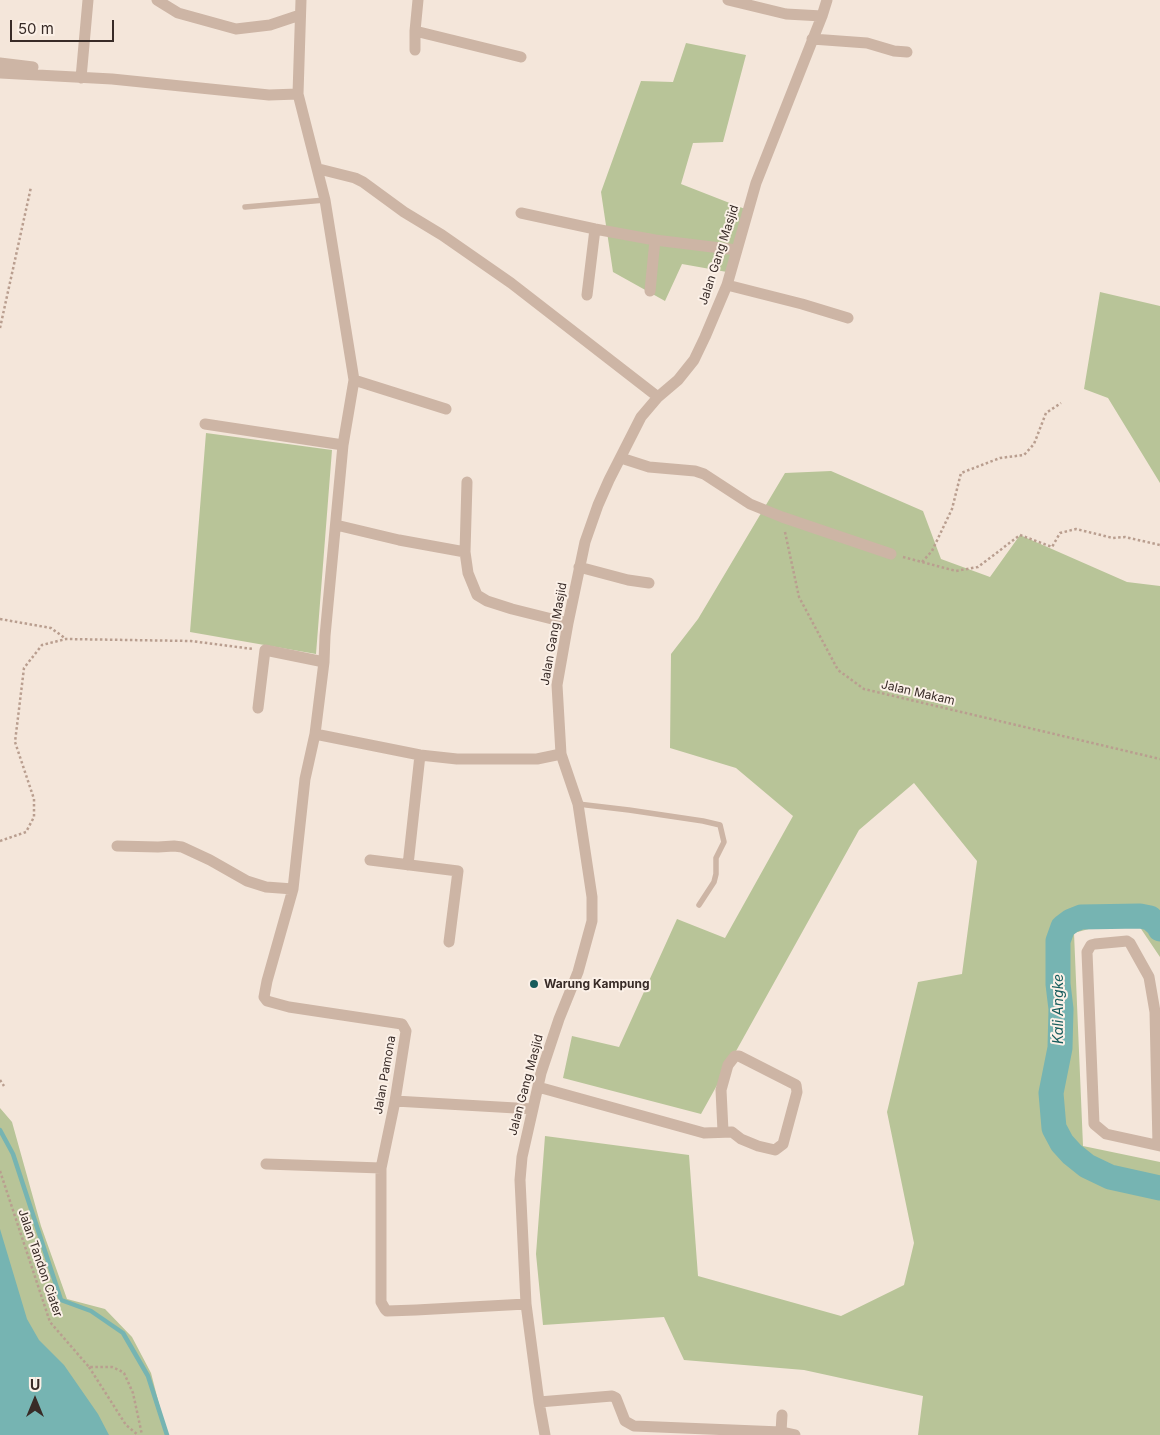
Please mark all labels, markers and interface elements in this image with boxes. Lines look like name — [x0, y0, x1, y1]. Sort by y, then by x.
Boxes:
scale bar — [12, 10, 116, 42]
text: 50 m — [18, 19, 54, 38]
street label: Jalan Gang Masjid — [696, 203, 742, 307]
street label: Jalan Gang Masjid — [538, 581, 570, 687]
street label: Jalan Makam — [880, 678, 956, 708]
water label: Kali Angke — [1051, 974, 1067, 1044]
place label: Warung Kampung — [544, 977, 650, 991]
marker: Warung Kampung — [528, 978, 540, 990]
street label: Jalan Gang Masjid — [506, 1033, 546, 1137]
street label: Jalan Pamona — [371, 1035, 399, 1115]
street label: Jalan Tandon Ciater — [15, 1207, 65, 1319]
north arrow — [10, 1375, 60, 1425]
text: U — [30, 1376, 40, 1393]

